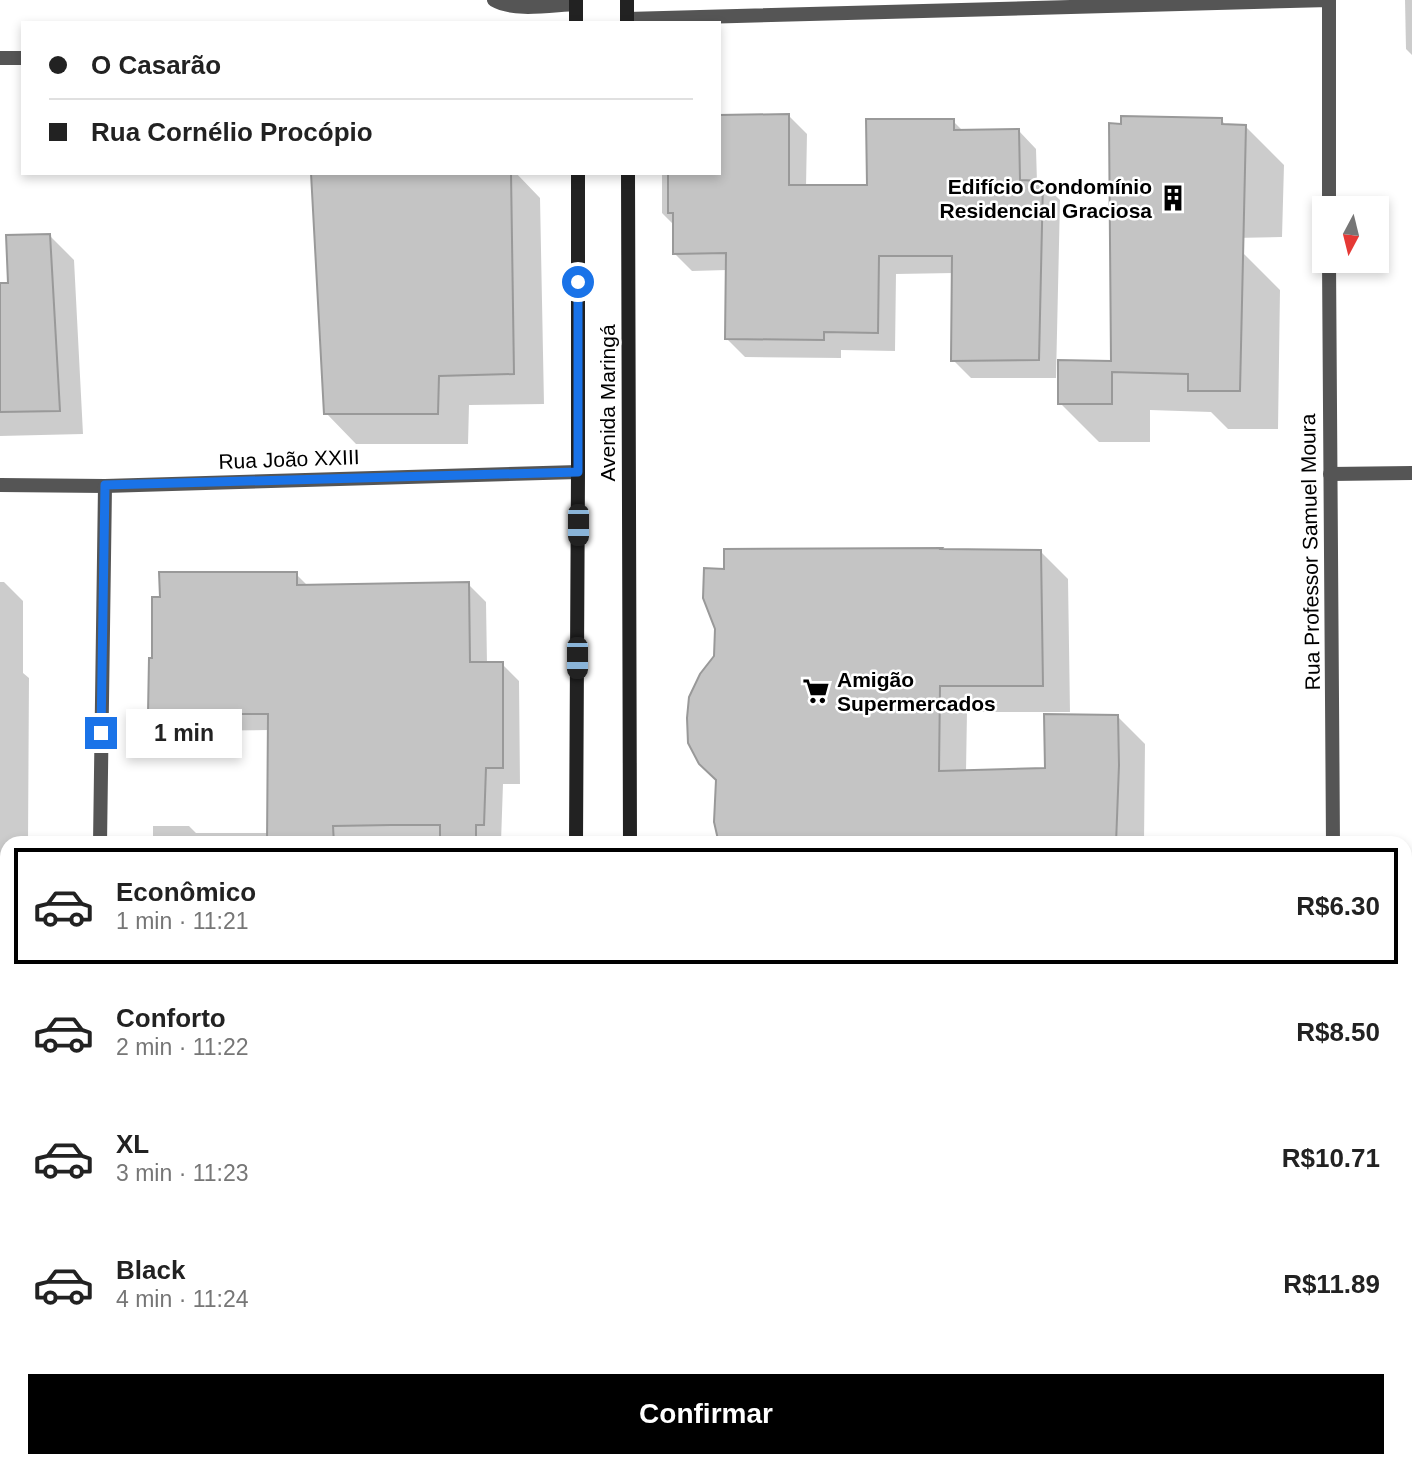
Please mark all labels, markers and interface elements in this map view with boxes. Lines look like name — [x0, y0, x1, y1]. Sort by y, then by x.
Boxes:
text: O Casarão — [91, 50, 221, 80]
text: Rua Cornélio Procópio — [91, 117, 373, 147]
place label: Edifício Condomínio Residencial Graciosa — [940, 175, 1152, 222]
building icon: Edifício Condomínio Residencial Graciosa — [1158, 183, 1188, 213]
north arrow — [1312, 196, 1390, 273]
map controls — [1312, 196, 1389, 273]
route start — [562, 266, 594, 298]
street label: Avenida Maringá — [596, 324, 619, 482]
street label: Rua Professor Samuel Moura — [1296, 413, 1324, 690]
street label: Rua João XXIII — [218, 445, 360, 473]
car — [568, 504, 589, 546]
car — [567, 637, 588, 679]
place label: Amigão Supermercados — [837, 668, 996, 715]
supermarket icon: Amigão Supermercados — [801, 676, 831, 706]
callout: 1 min — [126, 708, 241, 758]
route end — [85, 717, 117, 749]
text: 1 min — [154, 720, 214, 746]
icon: car — [32, 875, 95, 938]
text: Econômico — [116, 877, 256, 907]
text: R$6.30 — [1296, 891, 1380, 921]
text: 1 min · 11:21 — [116, 908, 249, 934]
icon: car — [32, 1001, 95, 1064]
text: Conforto — [116, 1003, 226, 1033]
text: R$8.50 — [1296, 1017, 1380, 1047]
text: 2 min · 11:22 — [116, 1034, 249, 1060]
icon: car — [32, 1127, 95, 1190]
text: XL — [116, 1129, 149, 1159]
text: R$10.71 — [1282, 1143, 1380, 1173]
text: 3 min · 11:23 — [116, 1160, 249, 1186]
icon: car — [32, 1253, 95, 1316]
text: Black — [116, 1255, 185, 1285]
text: R$11.89 — [1283, 1269, 1380, 1299]
text: 4 min · 11:24 — [116, 1286, 249, 1312]
button: Confirmar — [28, 1374, 1384, 1454]

